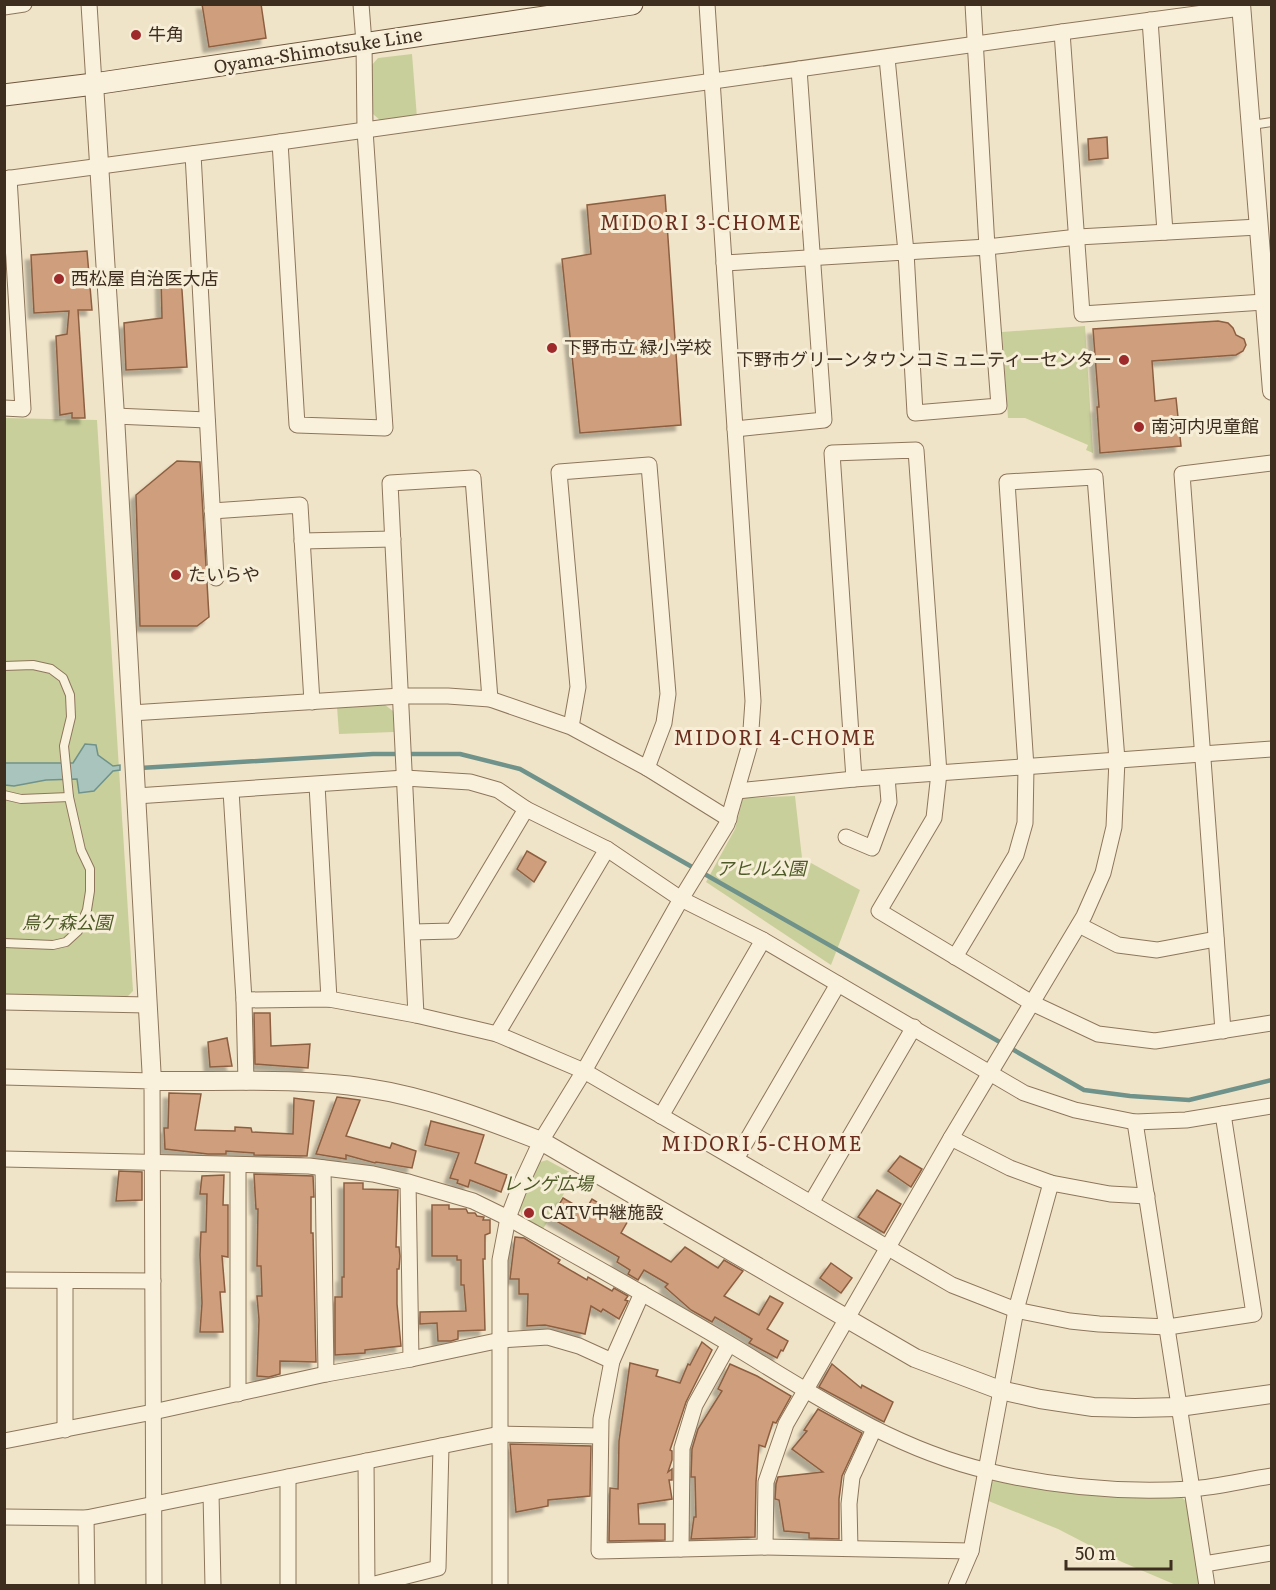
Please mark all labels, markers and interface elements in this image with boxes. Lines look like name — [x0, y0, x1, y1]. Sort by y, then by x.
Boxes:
place label: 牛角 — [148, 20, 184, 47]
street label: Oyama-Shimotsuke Line — [211, 20, 424, 79]
marker: 牛角 — [129, 28, 143, 42]
district label: MIDORI 3-CHOME — [600, 206, 802, 236]
place label: 西松屋 自治医大店 — [71, 264, 219, 291]
marker: 西松屋 自治医大店 — [52, 272, 66, 286]
place label: 下野市立 緑小学校 — [564, 333, 712, 360]
marker: 下野市立 緑小学校 — [545, 341, 559, 355]
place label: 下野市グリーンタウンコミュニティーセンター — [736, 345, 1112, 372]
marker: 下野市グリーンタウンコミュニティーセンター — [1117, 353, 1131, 367]
place label: 南河内児童館 — [1151, 412, 1259, 439]
marker: 南河内児童館 — [1132, 420, 1146, 434]
place label: たいらや — [188, 560, 260, 587]
marker: たいらや — [169, 568, 183, 582]
district label: MIDORI 4-CHOME — [674, 721, 876, 751]
park label: アヒル公園 — [716, 854, 809, 881]
park label: 烏ケ森公園 — [22, 908, 115, 935]
district label: MIDORI 5-CHOME — [661, 1127, 863, 1157]
park label: レンゲ広場 — [503, 1169, 595, 1196]
place label: CATV中継施設 — [541, 1198, 663, 1225]
marker: CATV中継施設 — [522, 1206, 536, 1220]
scale bar — [1066, 1533, 1171, 1571]
text: 50 m — [1075, 1539, 1116, 1566]

